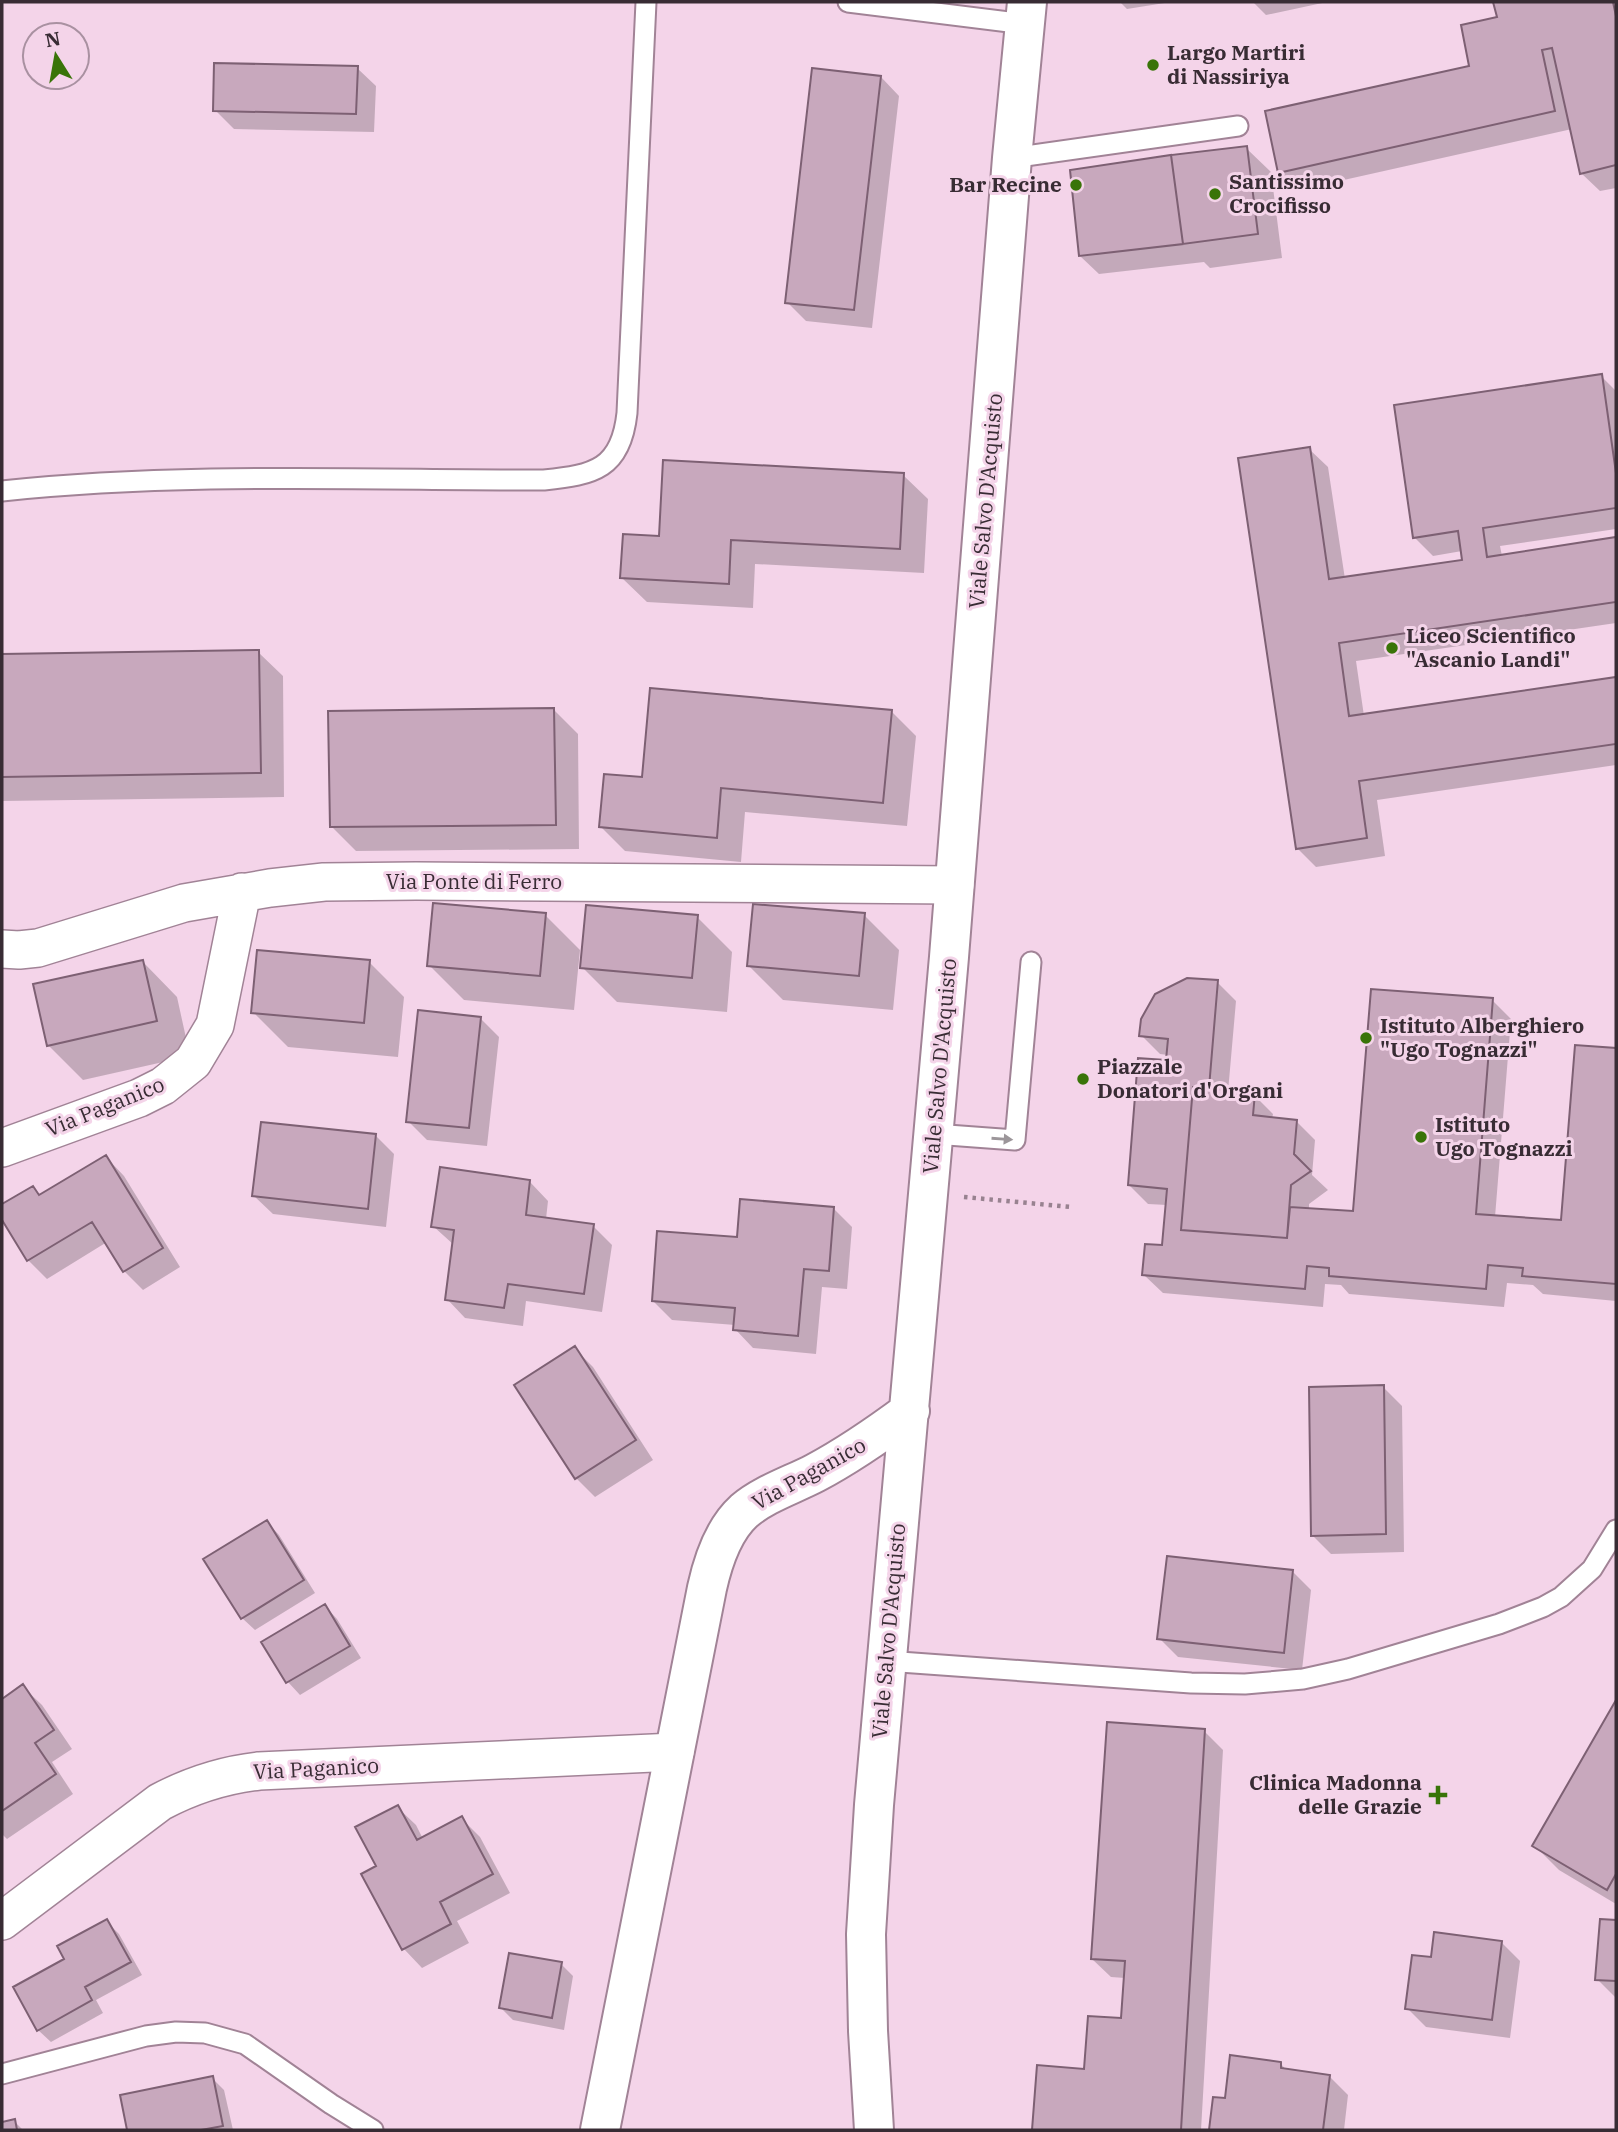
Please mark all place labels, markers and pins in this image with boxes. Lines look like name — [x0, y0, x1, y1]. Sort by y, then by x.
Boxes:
place label: Largo Martiri di Nassiriya — [1167, 38, 1305, 90]
marker: Largo Martiri di Nassiriya — [1145, 57, 1161, 73]
place label: Santissimo Crocifisso — [1229, 167, 1344, 219]
place label: Bar Recine — [949, 170, 1062, 198]
marker: Bar Recine — [1068, 177, 1084, 193]
marker: Santissimo Crocifisso — [1207, 186, 1223, 202]
place label: Liceo Scientifico "Ascanio Landi" — [1406, 621, 1576, 673]
marker: Liceo Scientifico "Ascanio Landi" — [1384, 640, 1400, 656]
place label: Istituto Alberghiero "Ugo Tognazzi" — [1380, 1011, 1584, 1063]
marker: Istituto Alberghiero "Ugo Tognazzi" — [1358, 1030, 1374, 1046]
place label: Piazzale Donatori d'Organi — [1097, 1052, 1283, 1104]
marker: Piazzale Donatori d'Organi — [1075, 1071, 1091, 1087]
place label: Istituto Ugo Tognazzi — [1435, 1110, 1573, 1162]
marker: Istituto Ugo Tognazzi — [1413, 1129, 1429, 1145]
place label: Clinica Madonna delle Grazie — [1249, 1768, 1422, 1820]
marker: Clinica Madonna delle Grazie — [1428, 1785, 1448, 1805]

